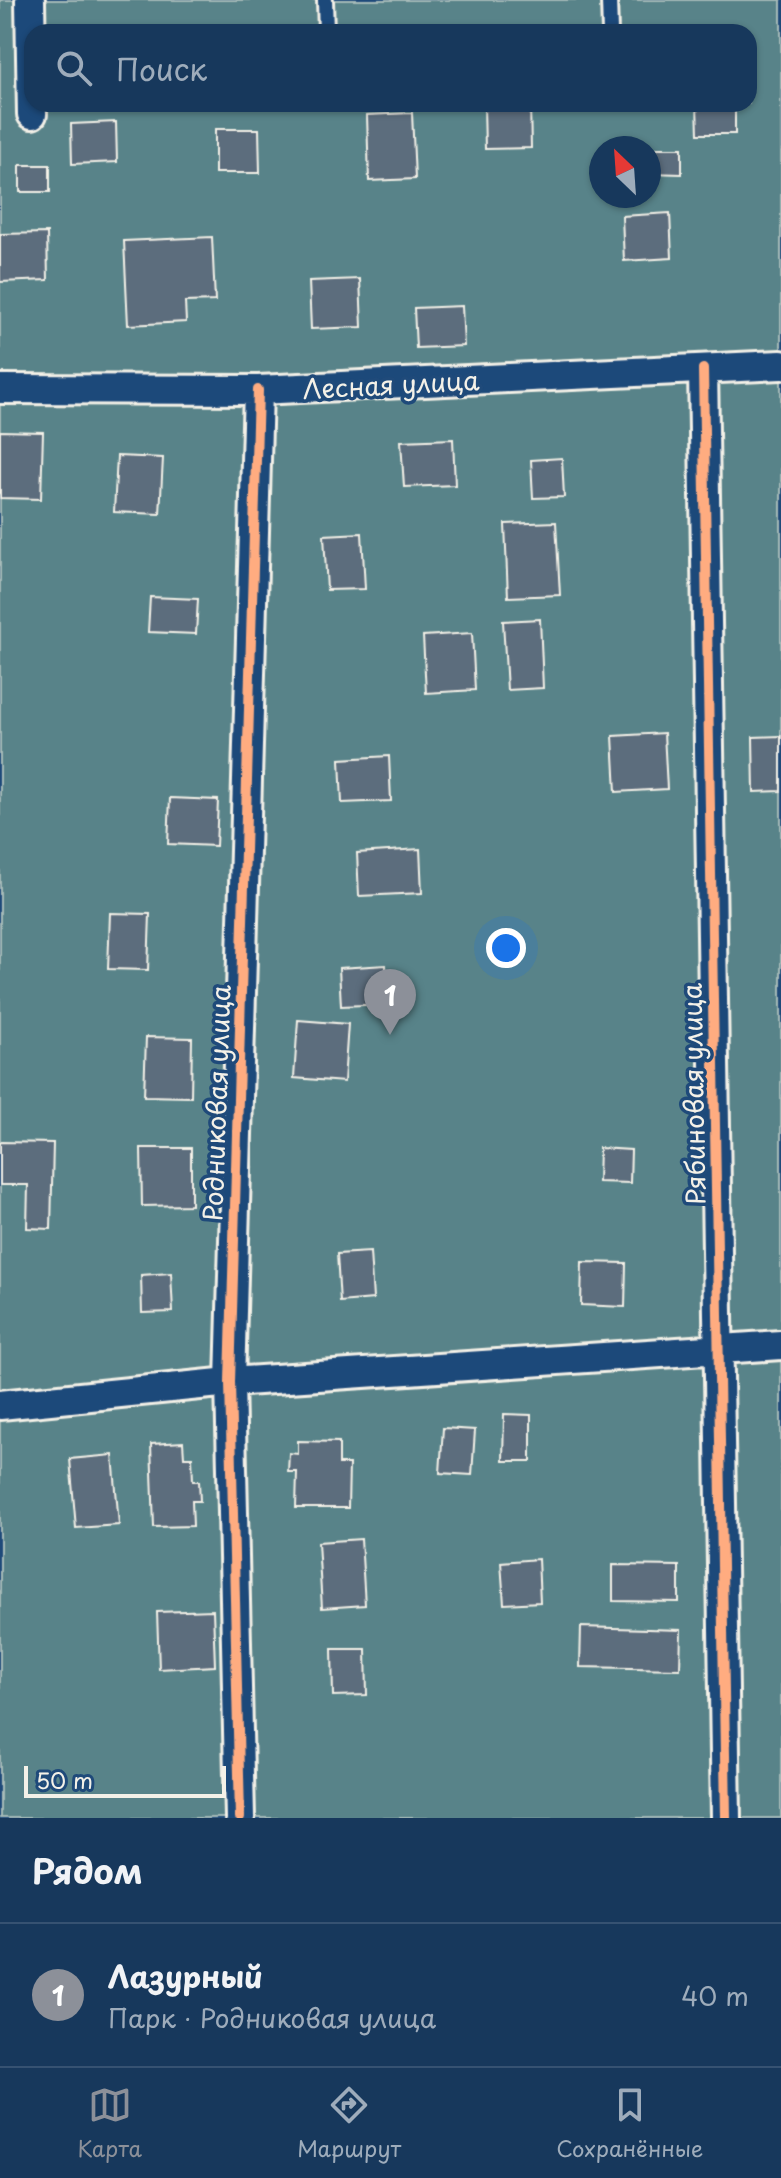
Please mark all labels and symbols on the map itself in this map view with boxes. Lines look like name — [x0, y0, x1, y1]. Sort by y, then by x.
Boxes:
north arrow — [589, 136, 661, 208]
street label: Лесная улица — [302, 360, 481, 408]
your location — [486, 928, 526, 968]
pin: 1 — [364, 969, 416, 1035]
street label: Рябиновая улица — [672, 982, 714, 1205]
street label: Родниковая улица — [192, 984, 240, 1222]
scale bar — [24, 1762, 226, 1798]

